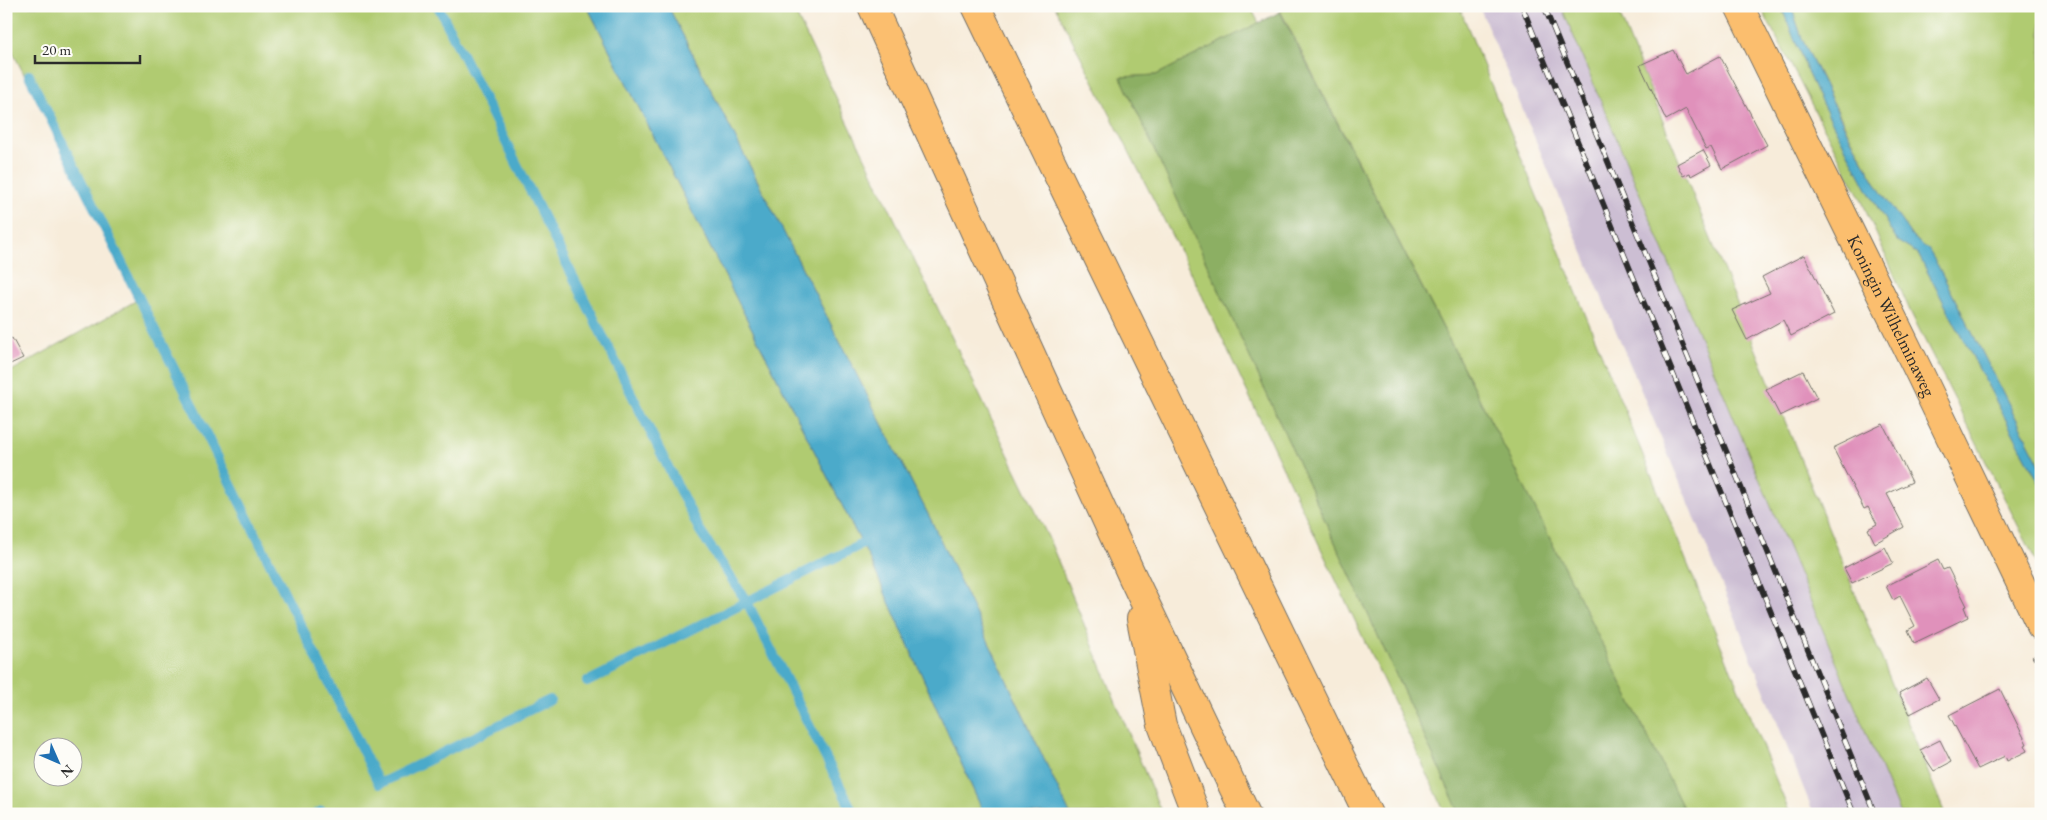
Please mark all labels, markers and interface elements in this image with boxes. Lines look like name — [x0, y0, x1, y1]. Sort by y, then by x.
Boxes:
scale bar — [35, 32, 140, 64]
text: 20 m — [42, 40, 71, 59]
street label: Koningin Wilhelminaweg — [1842, 231, 1941, 400]
north arrow — [32, 738, 82, 788]
text: N — [56, 761, 78, 782]

